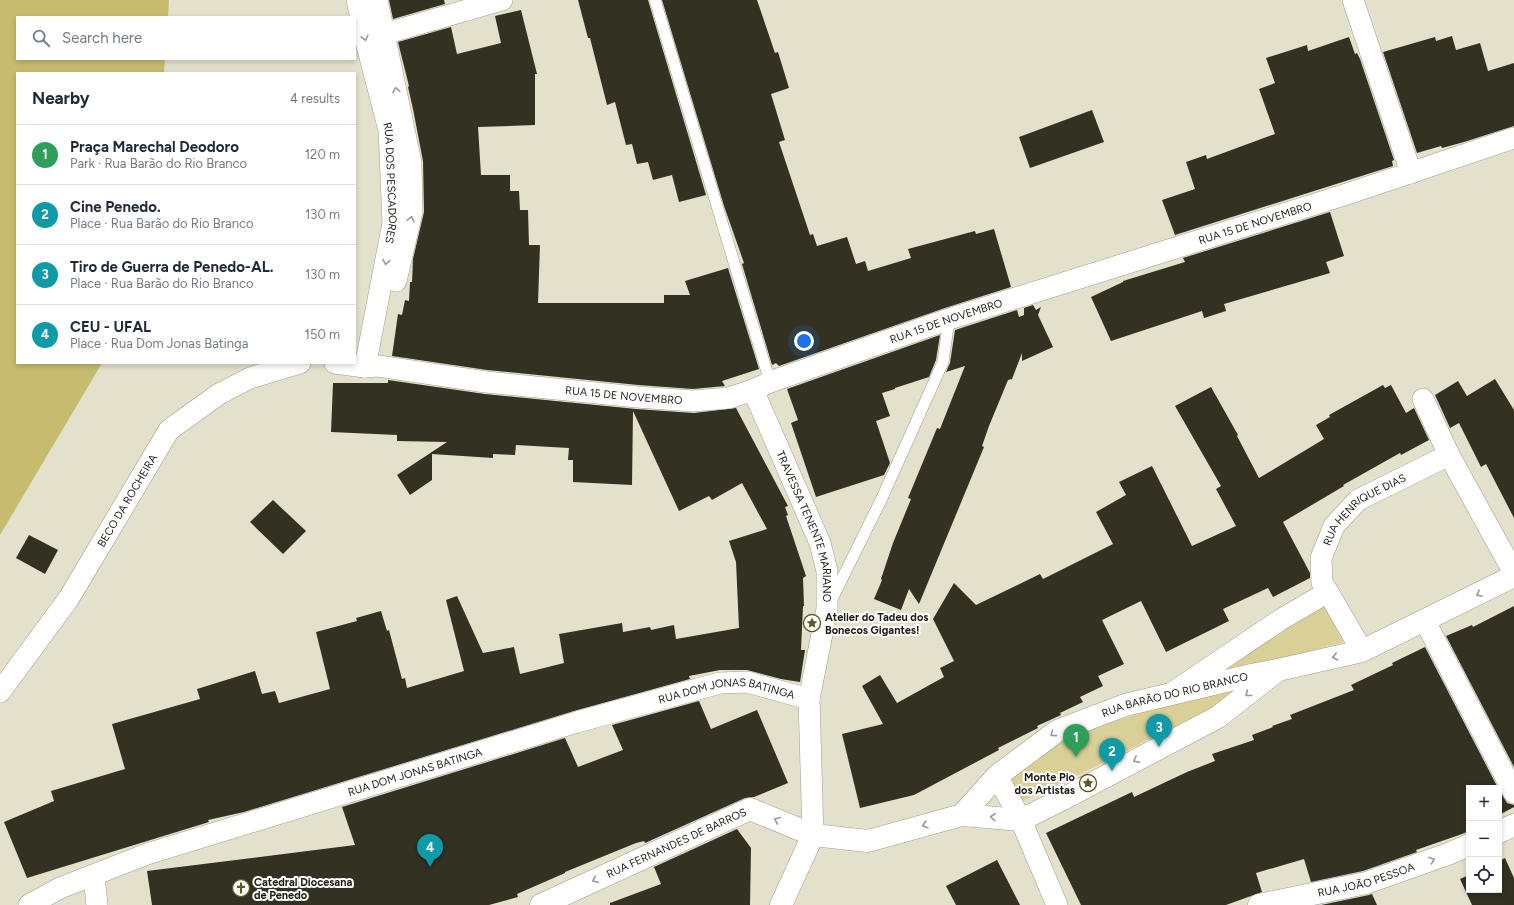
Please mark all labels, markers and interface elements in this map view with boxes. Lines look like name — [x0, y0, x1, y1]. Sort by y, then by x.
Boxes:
search box — [16, 16, 356, 60]
icon: search — [30, 27, 52, 49]
text: Search here — [62, 29, 142, 47]
one-way arrow — [360, 34, 369, 41]
one-way arrow — [392, 87, 400, 94]
text: Nearby — [32, 88, 90, 108]
text: 4 results — [290, 91, 340, 106]
street label: RUA DOS PESCADORES — [381, 121, 400, 245]
text: Praça Marechal Deodoro — [70, 138, 239, 156]
text: 1 — [42, 147, 48, 162]
text: 120 m — [305, 147, 340, 162]
text: Park · Rua Barão do Rio Branco — [70, 156, 247, 171]
text: Cine Penedo. — [70, 198, 161, 216]
street label: RUA 15 DE NOVEMBRO — [1197, 199, 1314, 247]
text: 2 — [41, 207, 49, 222]
text: 130 m — [305, 207, 340, 222]
one-way arrow — [406, 215, 414, 222]
text: Place · Rua Barão do Rio Branco — [70, 216, 254, 231]
text: Tiro de Guerra de Penedo-AL. — [70, 258, 273, 276]
one-way arrow — [382, 259, 390, 265]
text: 3 — [41, 267, 49, 282]
text: 130 m — [305, 267, 340, 282]
text: Place · Rua Barão do Rio Branco — [70, 276, 254, 291]
street label: RUA 15 DE NOVEMBRO — [888, 296, 1004, 346]
text: CEU - UFAL — [70, 318, 151, 336]
text: 4 — [41, 327, 49, 342]
text: 150 m — [305, 327, 340, 342]
your location — [794, 331, 814, 351]
text: Place · Rua Dom Jonas Batinga — [70, 336, 248, 351]
street label: RUA 15 DE NOVEMBRO — [565, 383, 683, 407]
street label: TRAVESSA TENENTE MARIANO — [774, 449, 834, 603]
street label: BECO DA ROCHEIRA — [94, 451, 160, 549]
street label: RUA HENRIQUE DIAS — [1320, 471, 1408, 548]
one-way arrow — [1476, 589, 1483, 597]
place label: Atelier do Tadeu dos Bonecos Gigantes! — [825, 611, 928, 637]
place icon: Atelier do Tadeu dos Bonecos Gigantes! — [802, 613, 822, 633]
one-way arrow — [1332, 653, 1338, 661]
street label: RUA BARÃO DO RIO BRANCO — [1100, 669, 1250, 720]
street label: RUA DOM JONAS BATINGA — [657, 675, 797, 706]
one-way arrow — [1245, 689, 1252, 696]
pin: 3 — [1146, 714, 1172, 747]
pin: 1 — [1063, 724, 1089, 757]
one-way arrow — [1051, 729, 1058, 736]
pin: 2 — [1099, 738, 1125, 771]
street label: RUA DOM JONAS BATINGA — [346, 745, 484, 799]
one-way arrow — [1133, 756, 1140, 763]
place label: Monte Pio dos Artistas — [1015, 771, 1076, 797]
place icon: Monte Pio dos Artistas — [1078, 773, 1098, 793]
map controls — [1466, 785, 1502, 893]
button: + — [1466, 785, 1502, 821]
street label: RUA FERNANDES DE BARROS — [604, 805, 749, 881]
one-way arrow — [990, 813, 996, 822]
one-way arrow — [774, 817, 782, 825]
one-way arrow — [921, 820, 928, 829]
button: − — [1466, 821, 1502, 857]
pin: 4 — [417, 834, 443, 867]
one-way arrow — [1428, 856, 1435, 864]
button: locate — [1466, 857, 1502, 893]
street label: RUA JOÃO PESSOA — [1316, 860, 1417, 899]
one-way arrow — [592, 875, 599, 883]
place label: Catedral Diocesana de Penedo — [254, 876, 352, 902]
church icon: Catedral Diocesana de Penedo — [231, 878, 251, 898]

